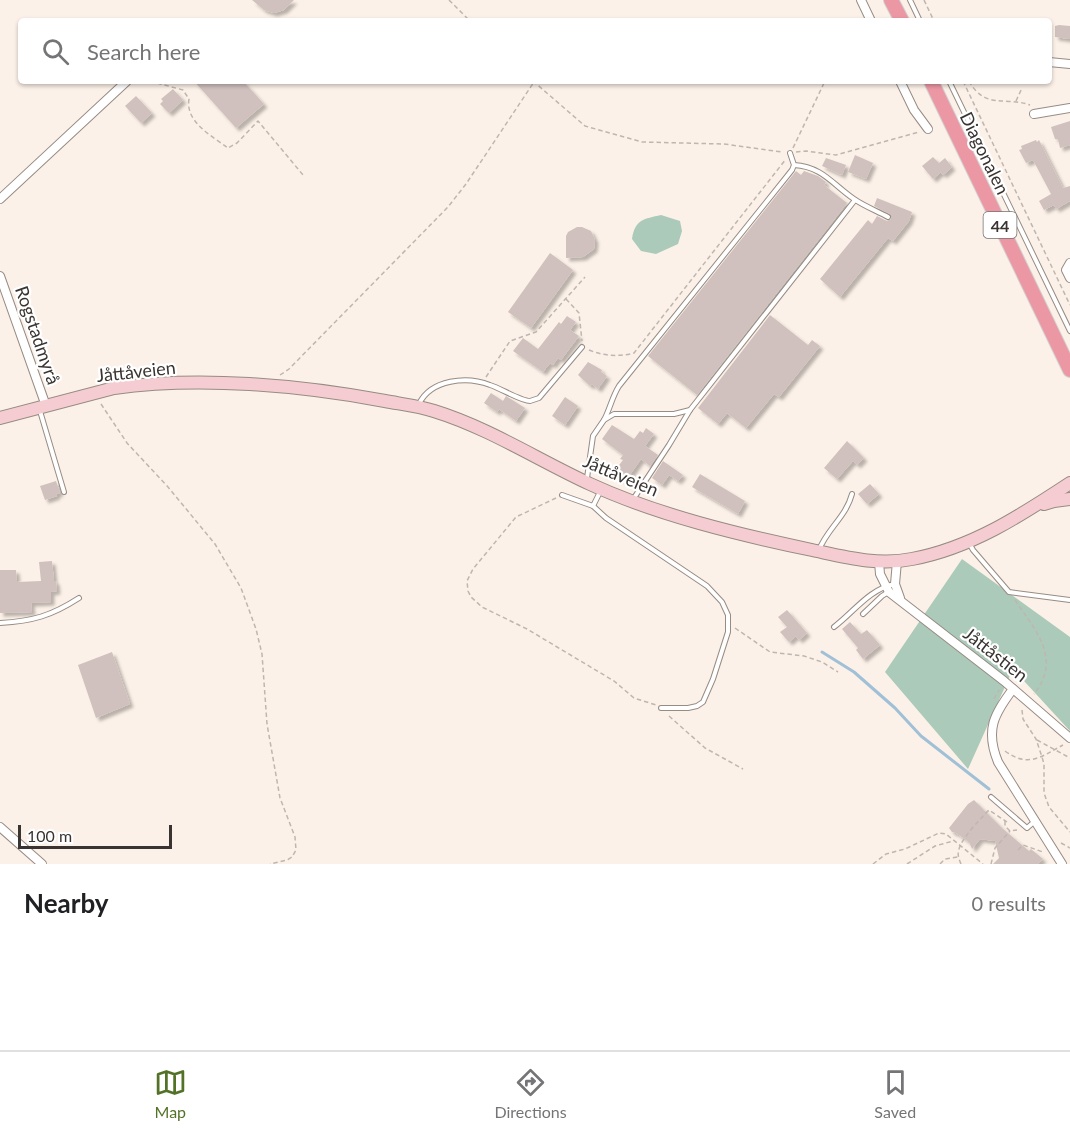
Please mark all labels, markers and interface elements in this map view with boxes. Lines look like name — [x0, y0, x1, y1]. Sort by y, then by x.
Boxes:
search box — [18, 18, 1052, 84]
icon: search — [39, 35, 72, 68]
text: Search here — [87, 38, 200, 65]
street label: Diagonalen — [956, 108, 1014, 198]
road number: 44 — [984, 212, 1016, 238]
street label: Rogstadmyrå — [11, 283, 65, 387]
street label: Jåttåveien — [95, 356, 177, 386]
street label: Jåttåveien — [580, 449, 662, 501]
street label: Jåttåstien — [959, 622, 1033, 686]
scale bar — [18, 822, 172, 850]
text: 100 m — [27, 826, 72, 845]
text: Nearby — [24, 887, 109, 919]
text: 0 results — [971, 891, 1046, 915]
tab: Map — [154, 1066, 187, 1121]
tab: Directions — [494, 1066, 567, 1121]
tab: Saved — [874, 1066, 916, 1121]

